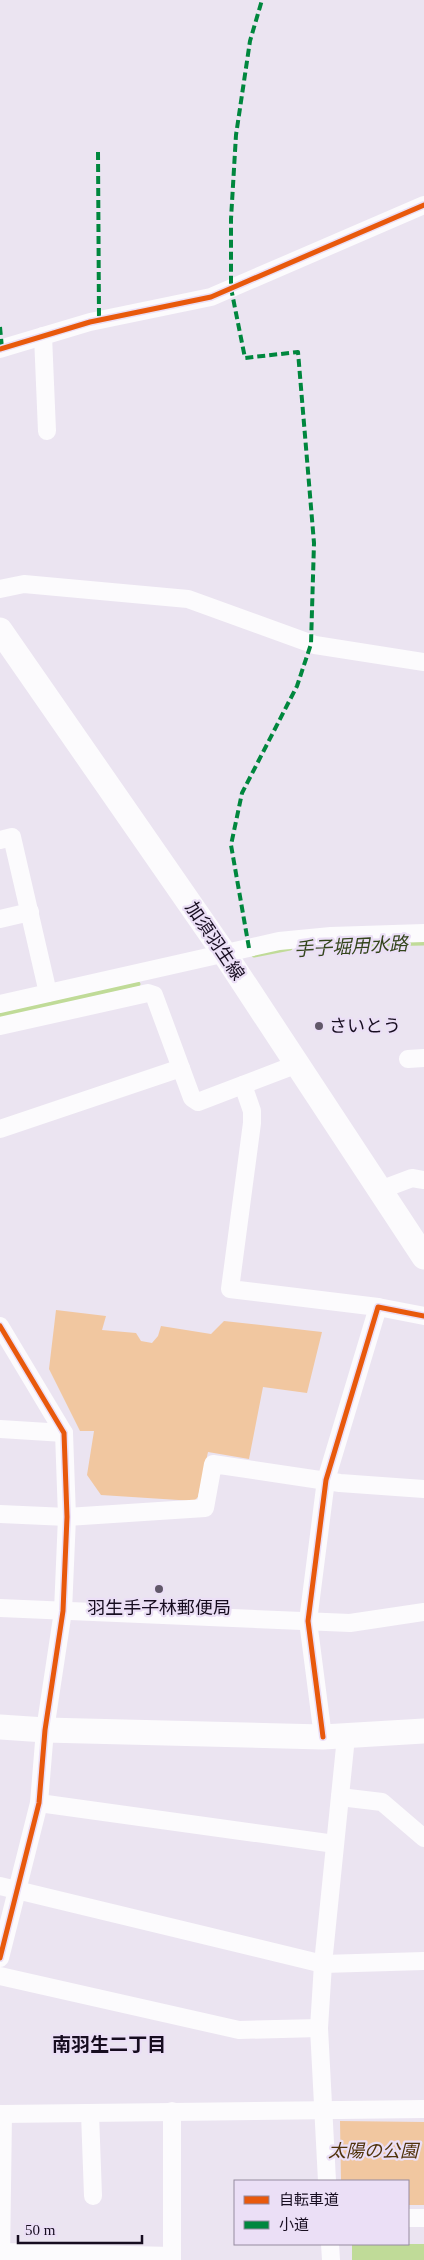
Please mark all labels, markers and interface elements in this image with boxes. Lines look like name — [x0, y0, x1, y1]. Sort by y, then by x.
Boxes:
street label: 加須羽生線 — [182, 898, 248, 984]
water label: 手子堀用水路 — [294, 933, 410, 960]
place label: さいとう — [329, 1016, 401, 1036]
marker: さいとう — [313, 1020, 325, 1032]
marker: 羽生手子林郵便局 — [153, 1583, 165, 1595]
place label: 羽生手子林郵便局 — [87, 1598, 231, 1618]
district label: 南羽生二丁目 — [52, 2034, 166, 2055]
park label: 太陽の公園 — [328, 2141, 421, 2161]
legend — [234, 2180, 409, 2245]
text: 自転車道 — [279, 2192, 339, 2208]
scale bar — [18, 2212, 141, 2244]
text: 小道 — [279, 2217, 309, 2233]
text: 50 m — [25, 2222, 56, 2238]

